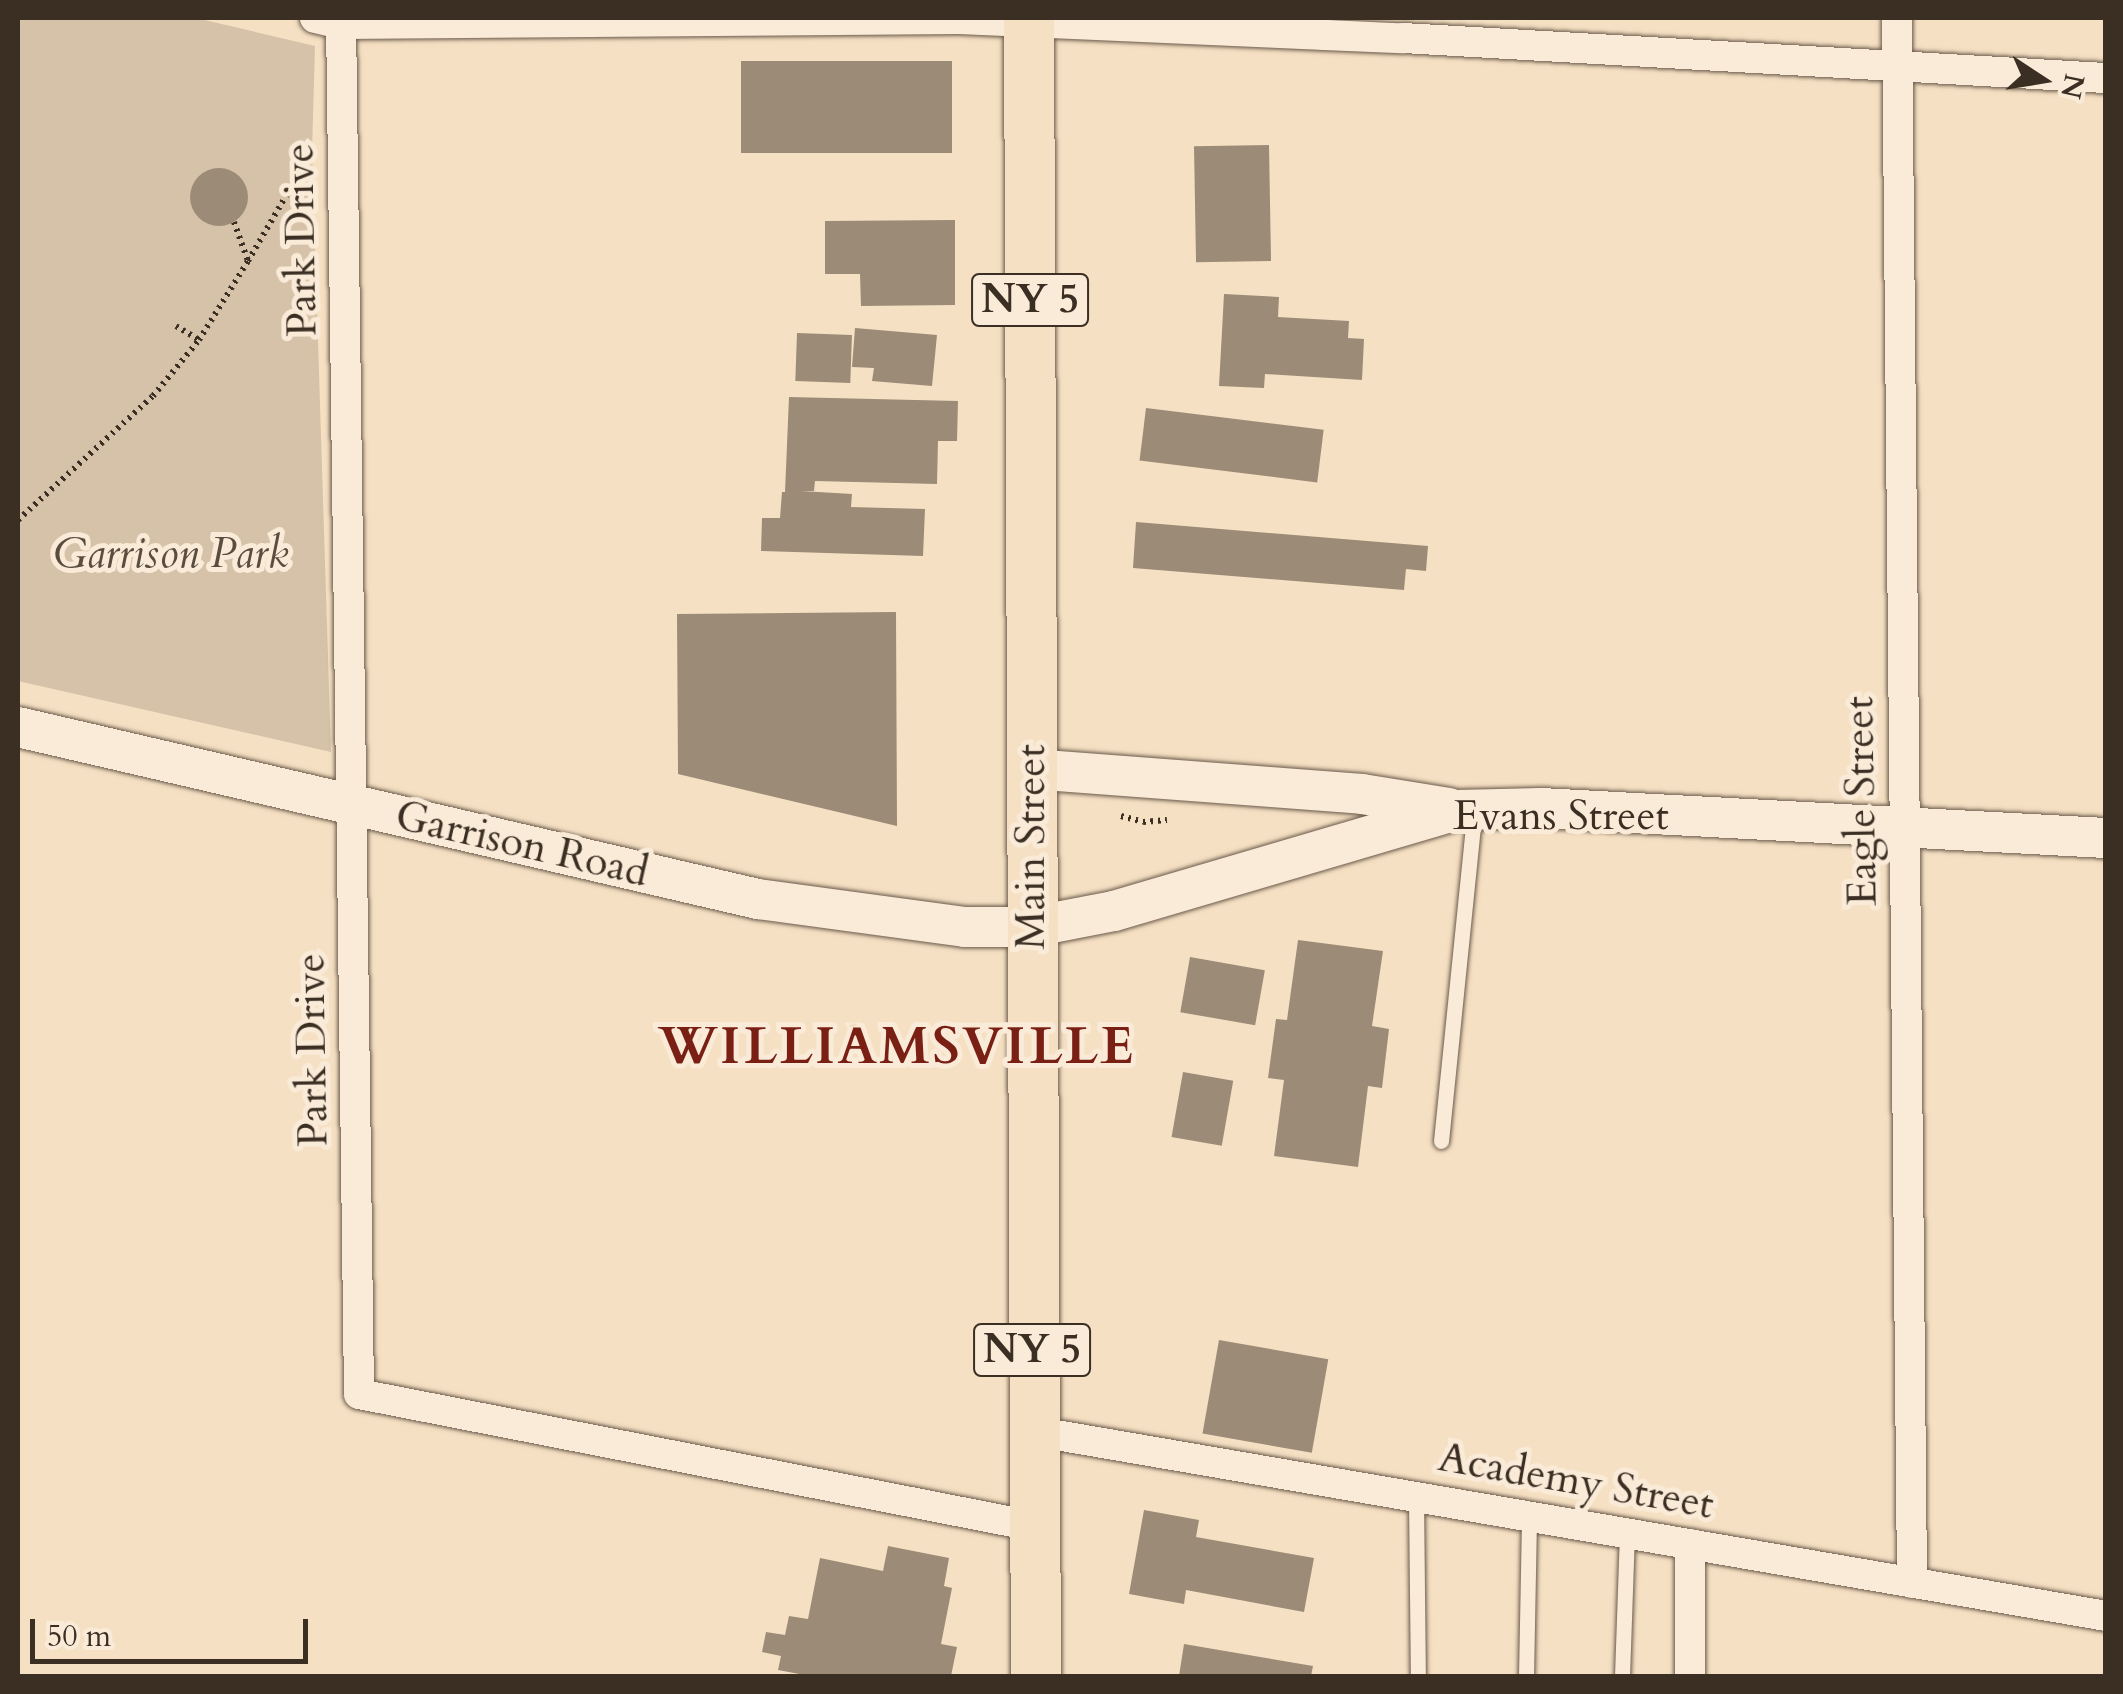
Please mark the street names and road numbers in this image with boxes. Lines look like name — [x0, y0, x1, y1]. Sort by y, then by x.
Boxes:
street label: Park Drive — [274, 143, 328, 337]
road number: NY 5 — [970, 265, 1090, 335]
street label: Eagle Street — [1834, 696, 1888, 906]
street label: Main Street — [1006, 744, 1056, 950]
street label: Garrison Road — [391, 790, 653, 898]
street label: Evans Street — [1453, 791, 1669, 841]
street label: Park Drive — [285, 953, 339, 1147]
road number: NY 5 — [972, 1315, 1092, 1385]
street label: Academy Street — [1434, 1432, 1718, 1530]

